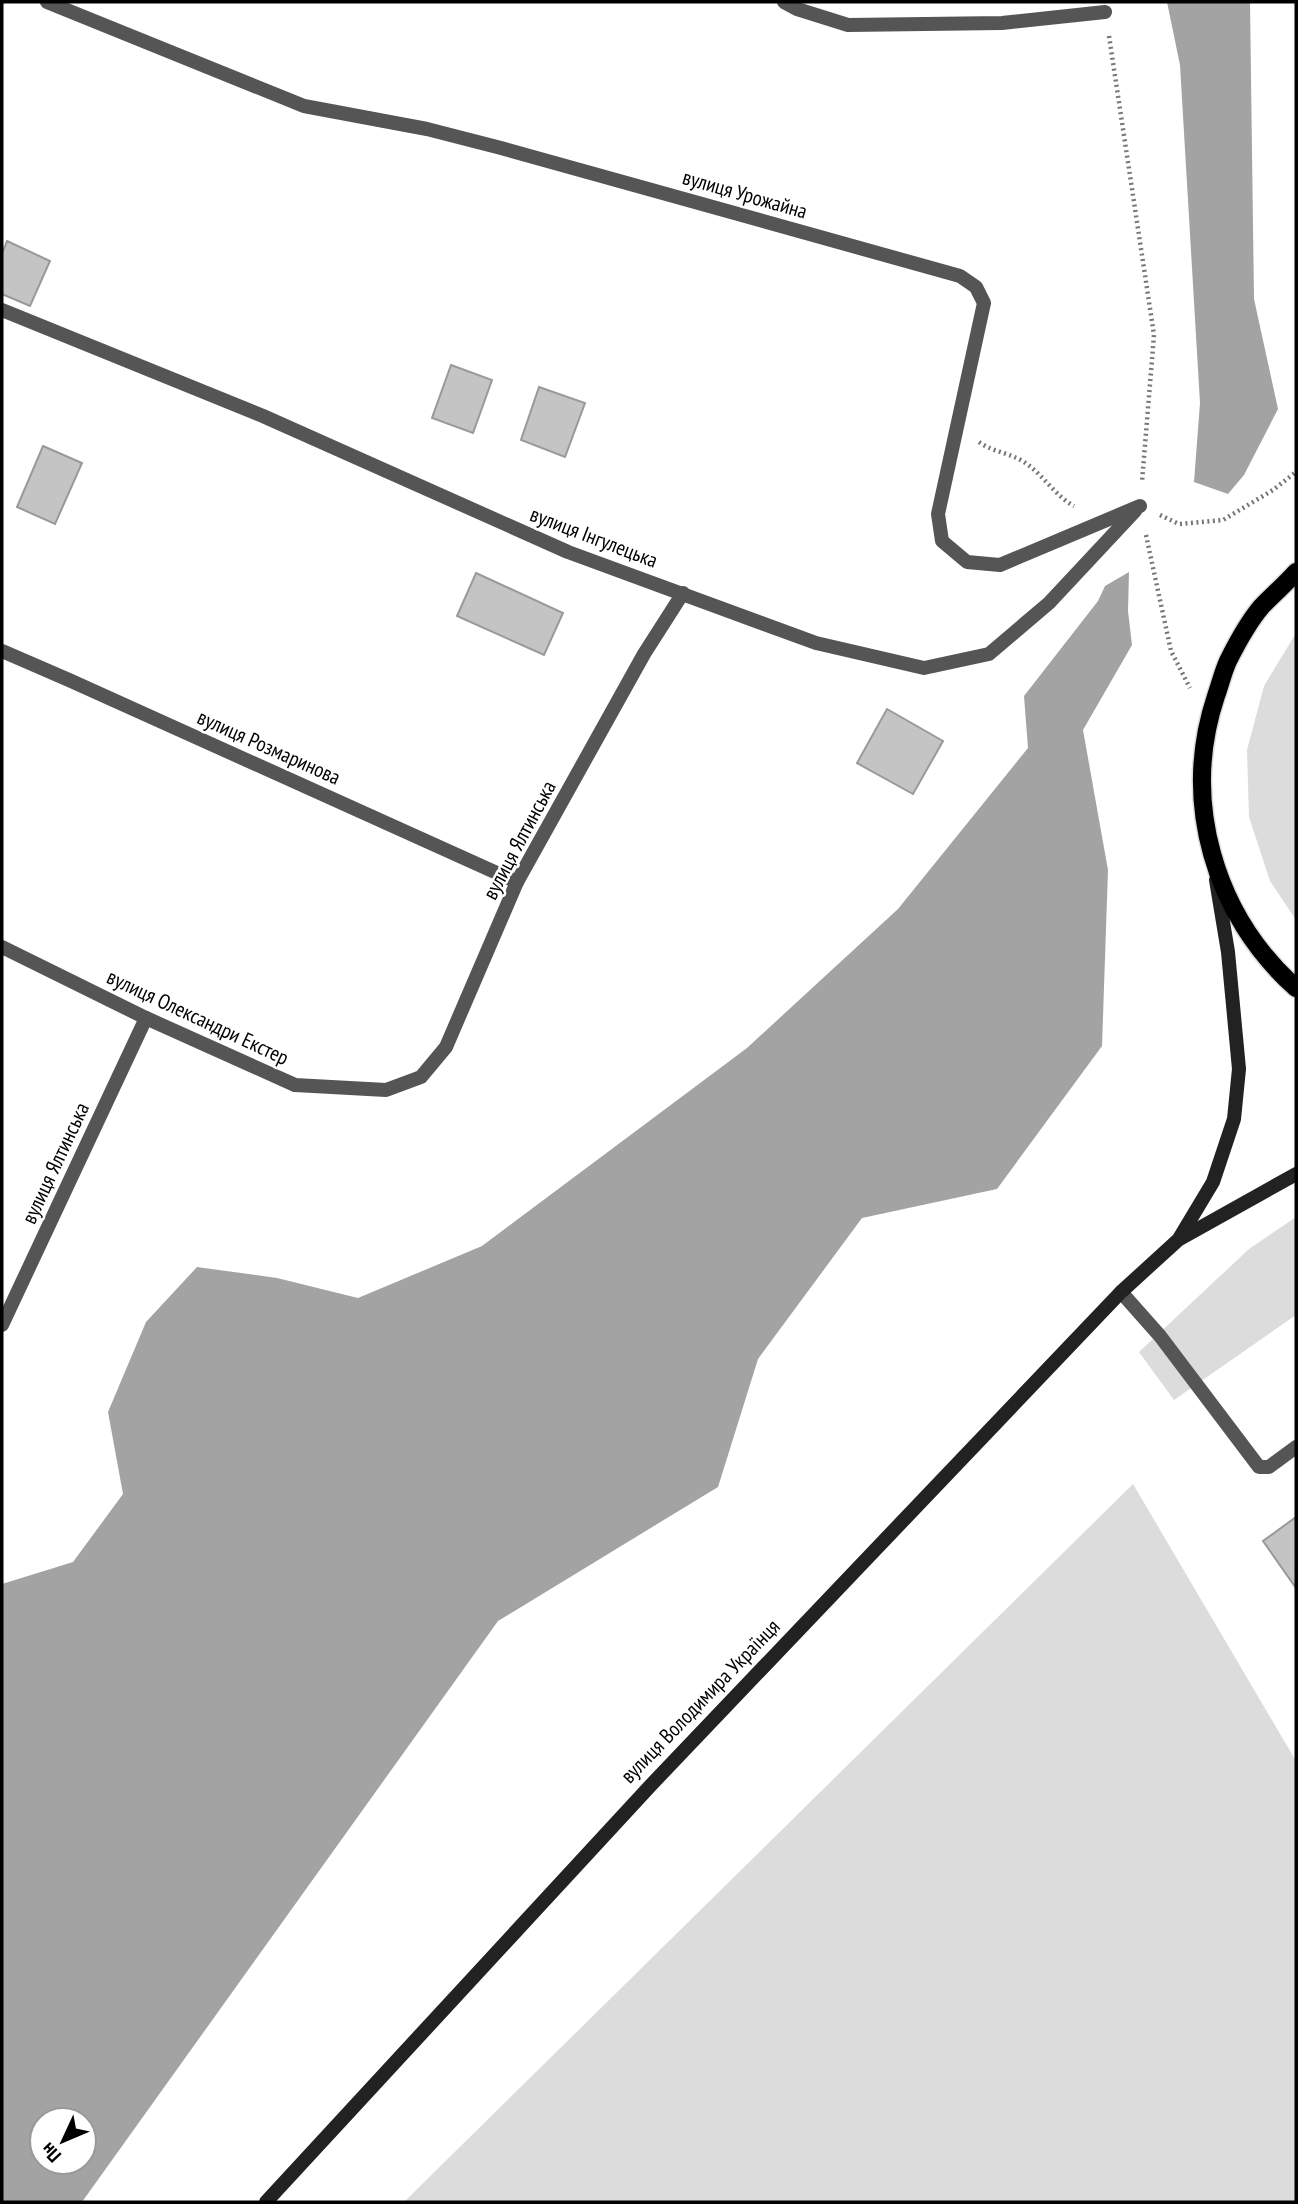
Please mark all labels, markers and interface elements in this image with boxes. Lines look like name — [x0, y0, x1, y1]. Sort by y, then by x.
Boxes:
street label: вулиця Урожайна — [680, 163, 810, 225]
street label: вулиця Інгулецька — [526, 500, 662, 574]
street label: вулиця Розмаринова — [193, 703, 345, 791]
street label: вулиця Ялтинська — [476, 776, 562, 904]
street label: вулиця Олександри Екстер — [103, 963, 293, 1071]
street label: вулиця Ялтинська — [15, 1098, 95, 1228]
street label: вулиця Володимира Українця — [615, 1613, 785, 1789]
north arrow — [28, 2106, 98, 2176]
text: Пн — [36, 2138, 66, 2168]

